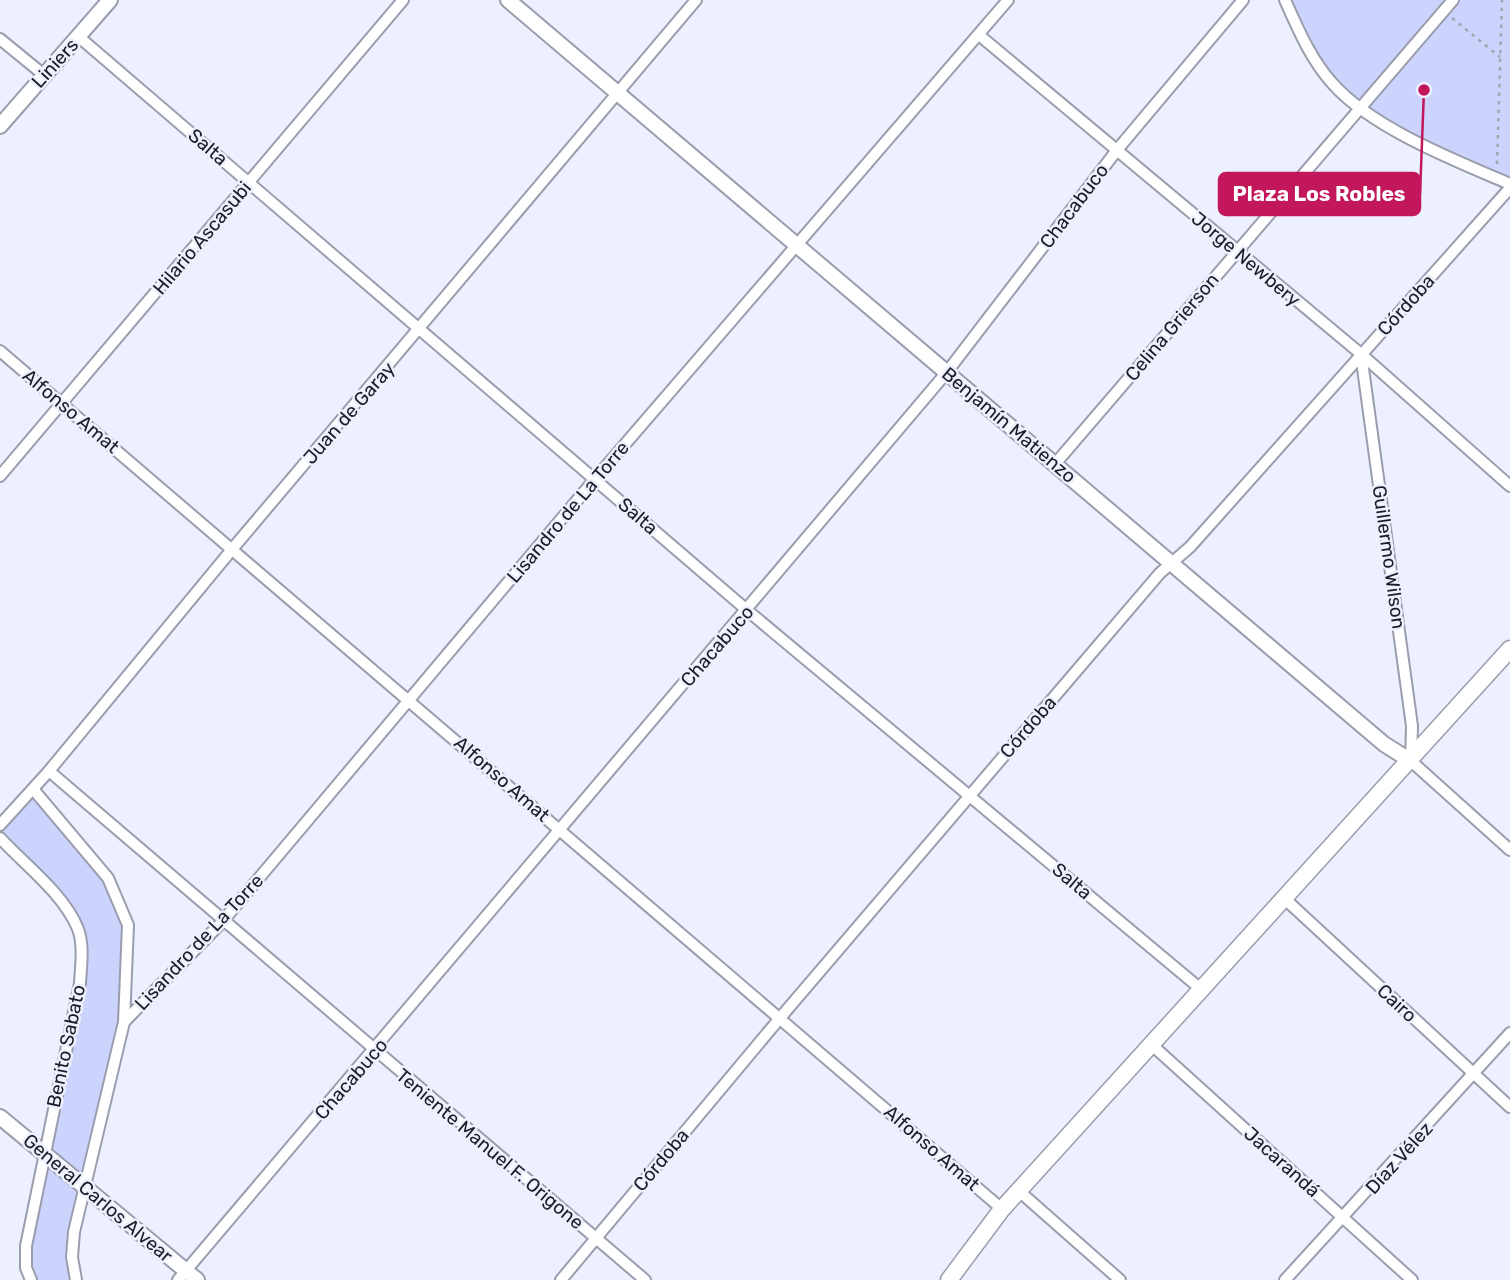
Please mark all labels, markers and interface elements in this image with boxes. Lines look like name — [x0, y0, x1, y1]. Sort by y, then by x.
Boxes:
street label: Liniers — [27, 33, 83, 93]
street label: Salta — [184, 124, 232, 170]
street label: Chacabuco — [1035, 159, 1113, 253]
callout: Plaza Los Robles — [1219, 173, 1420, 215]
street label: Hilario Ascasubi — [148, 177, 256, 299]
text: Plaza Los Robles — [1233, 181, 1405, 206]
street label: Jorge Newbery — [1187, 207, 1305, 311]
street label: Celina Grierson — [1120, 268, 1224, 386]
street label: Córdoba — [1372, 270, 1440, 340]
street label: Juan de Garay — [298, 357, 400, 469]
street label: Benjamín Matienzo — [937, 362, 1081, 488]
street label: Alfonso Amat — [18, 364, 124, 458]
street label: Lisandro de La Torre — [502, 436, 634, 588]
street label: Guillermo Wilson — [1368, 484, 1410, 630]
street label: Salta — [614, 493, 662, 539]
street label: Chacabuco — [676, 601, 758, 691]
street label: Córdoba — [995, 691, 1061, 763]
street label: Alfonso Amat — [450, 731, 555, 827]
street label: Salta — [1047, 858, 1097, 904]
street label: Lisandro de La Torre — [130, 869, 268, 1015]
street label: Cairo — [1372, 979, 1422, 1027]
street label: Benito Sabato — [42, 983, 90, 1109]
street label: Chacabuco — [310, 1034, 392, 1124]
street label: Teniente Manuel F. Origone — [392, 1064, 588, 1234]
street label: Alfonso Amat — [880, 1100, 985, 1196]
street label: Díaz Vélez — [1361, 1117, 1437, 1199]
street label: Jacarandá — [1239, 1122, 1325, 1202]
street label: Córdoba — [628, 1124, 694, 1196]
street label: General Carlos Alvear — [19, 1129, 178, 1268]

